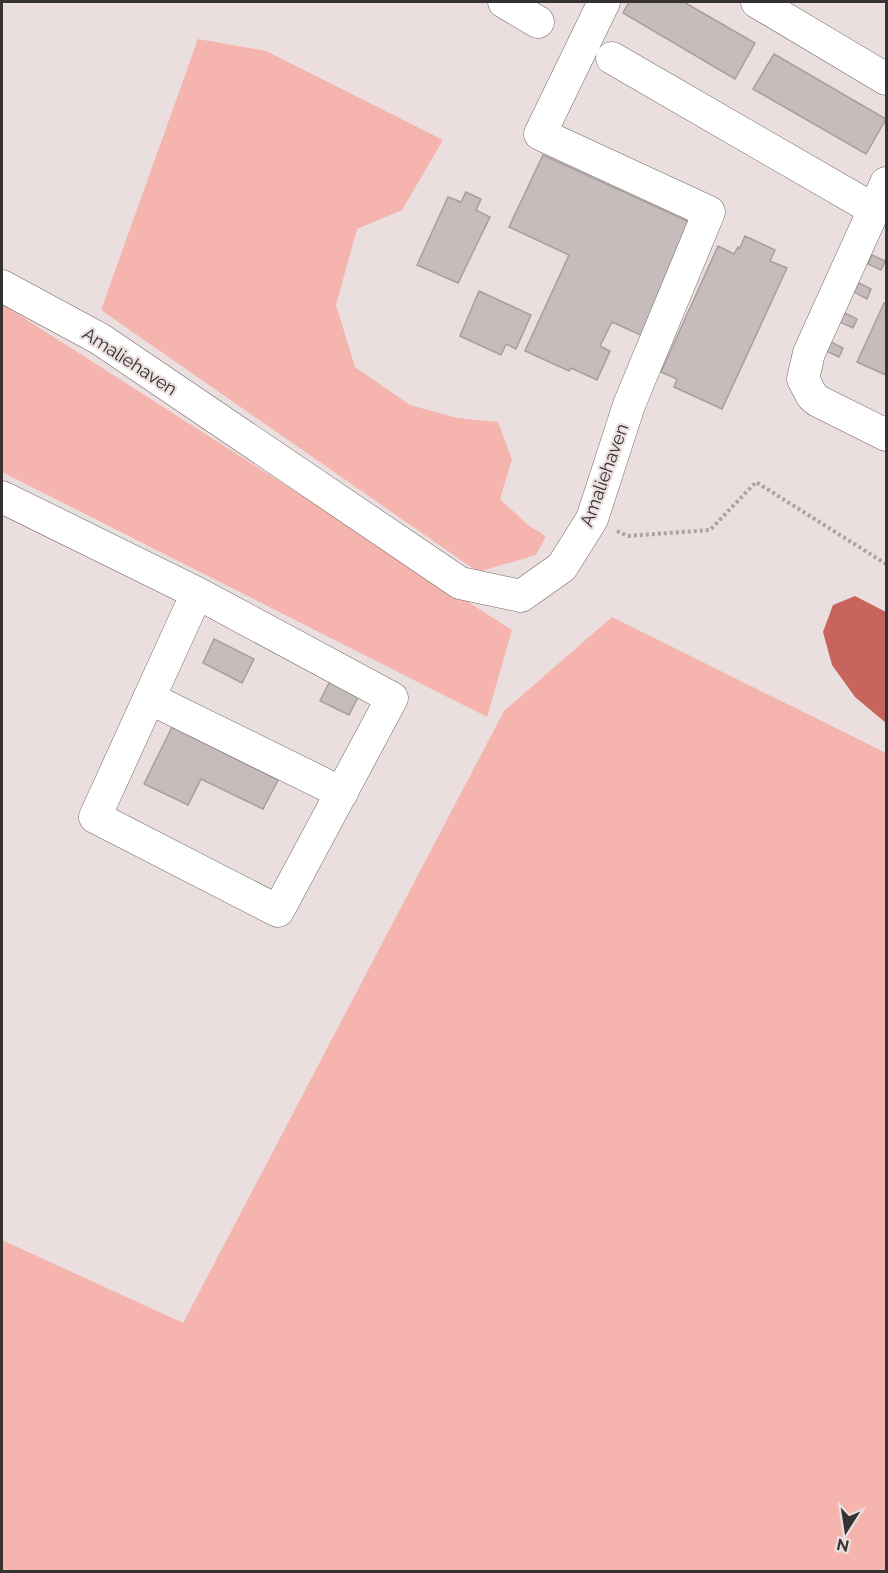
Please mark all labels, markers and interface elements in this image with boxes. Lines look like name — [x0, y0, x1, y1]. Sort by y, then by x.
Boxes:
street label: Amaliehaven — [79, 323, 181, 399]
street label: Amaliehaven — [576, 421, 632, 529]
north arrow — [816, 1501, 876, 1561]
text: N — [835, 1535, 851, 1556]

